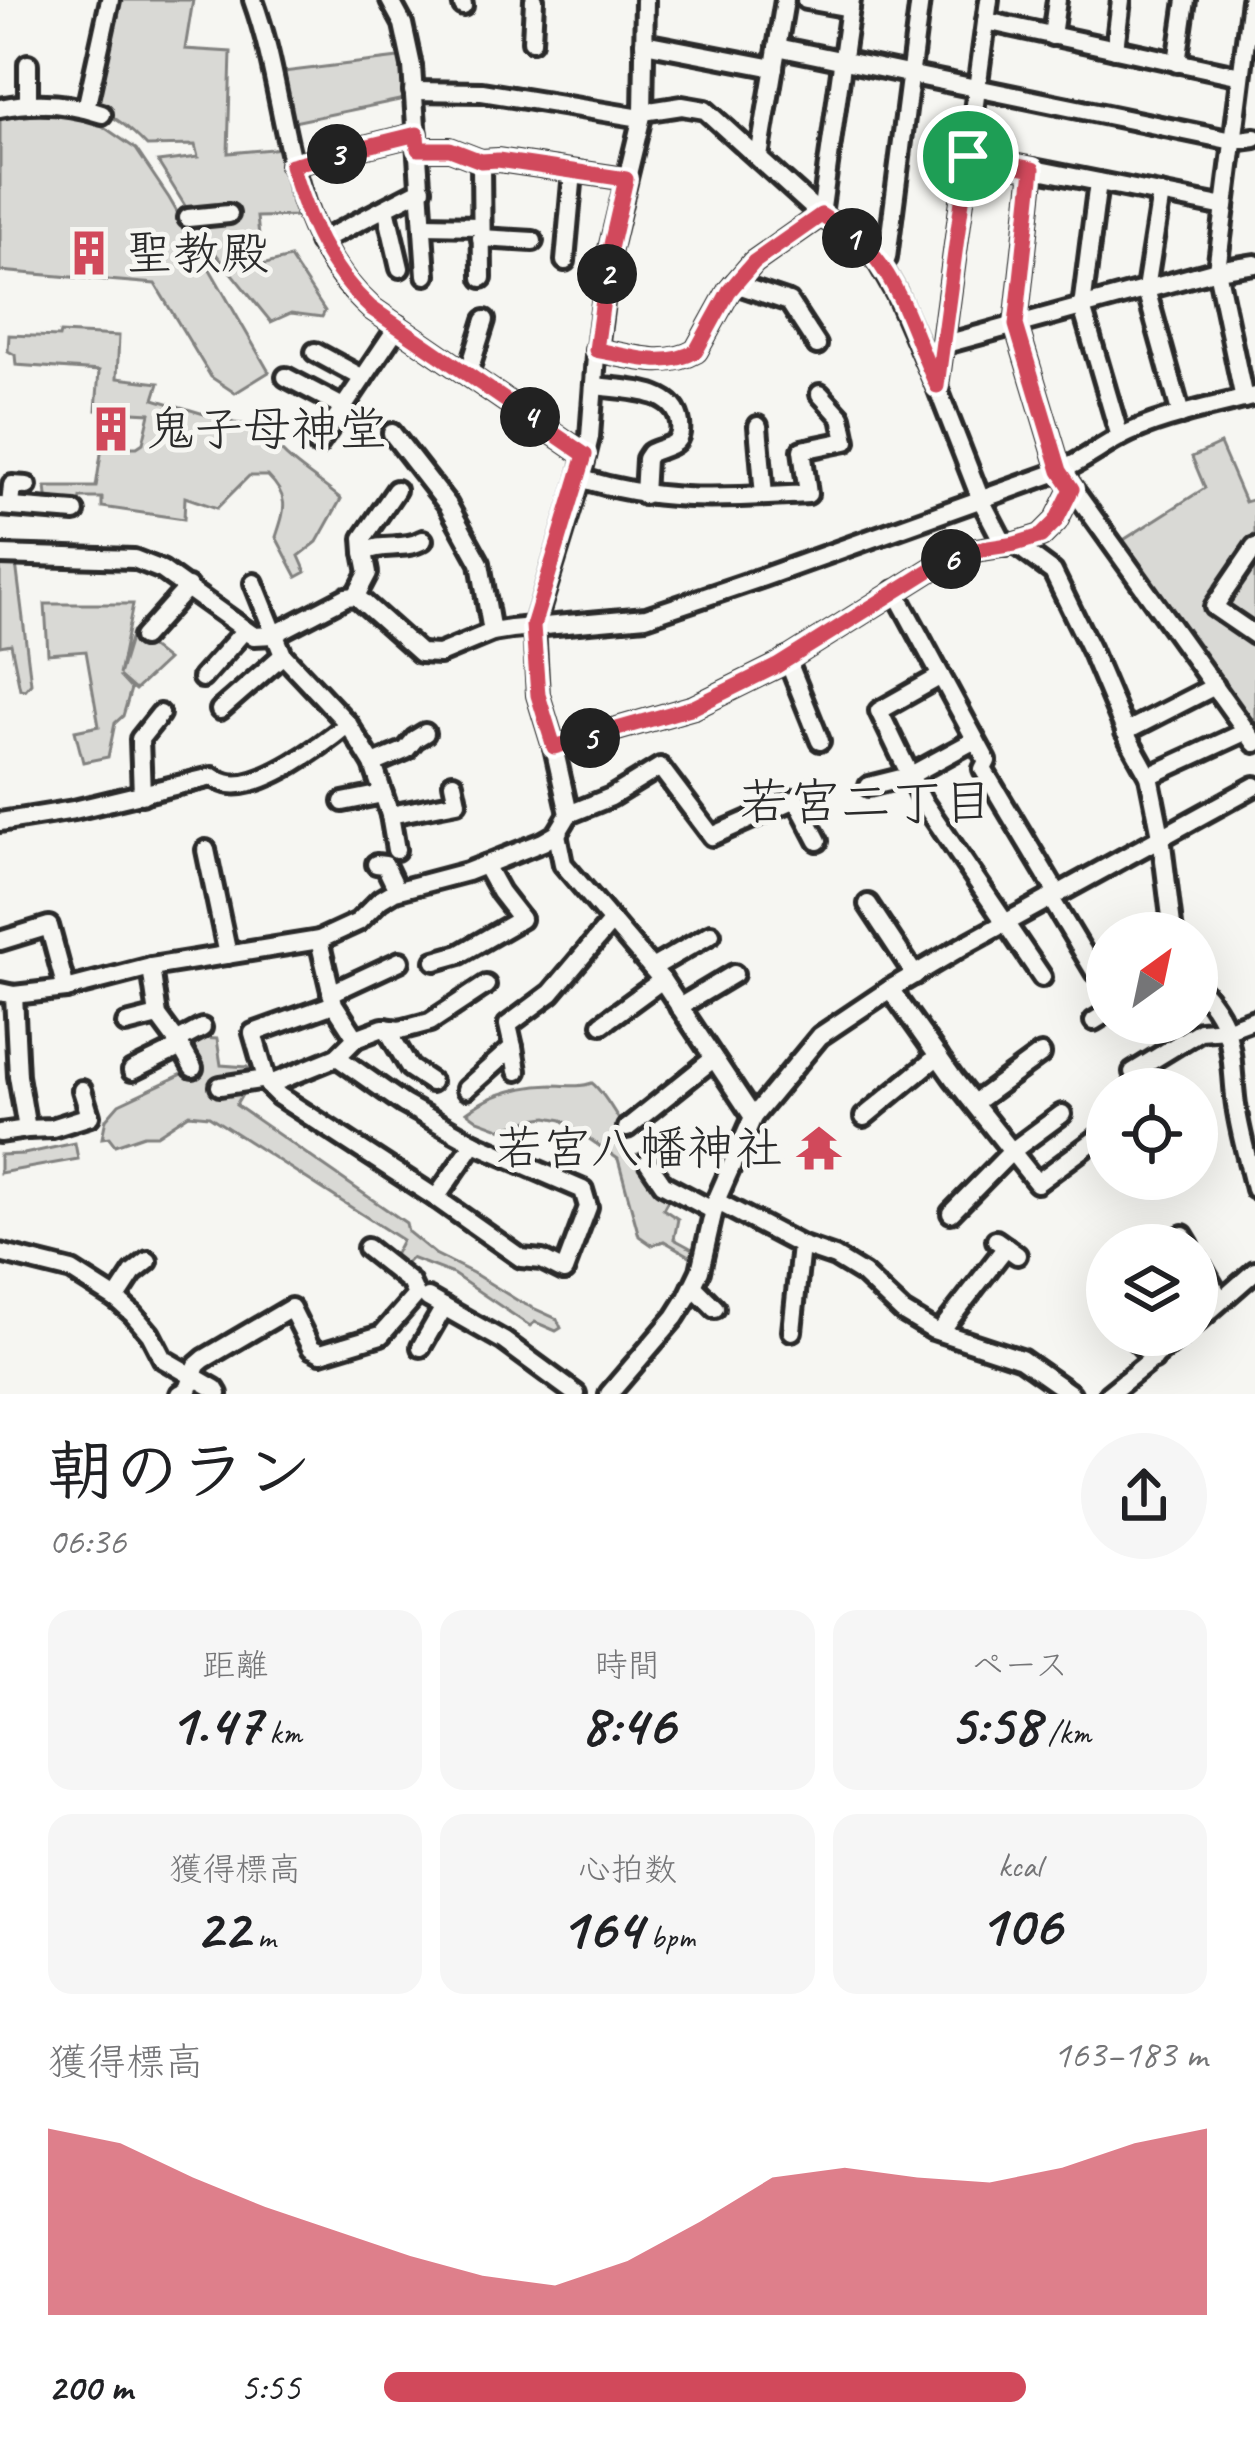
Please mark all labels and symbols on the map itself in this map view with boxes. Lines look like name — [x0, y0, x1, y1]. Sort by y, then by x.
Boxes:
pin — [917, 105, 1019, 207]
pin: 3 — [307, 124, 367, 184]
pin: 1 — [822, 208, 882, 268]
place label: 聖教殿 — [125, 223, 269, 283]
building icon: 聖教殿 — [64, 228, 114, 278]
pin: 2 — [577, 244, 637, 304]
pin: 4 — [500, 387, 560, 447]
place label: 鬼子母神堂 — [147, 399, 387, 459]
building icon: 鬼子母神堂 — [86, 404, 136, 454]
pin: 6 — [921, 529, 981, 589]
pin: 5 — [560, 708, 620, 768]
district label: 若宮二丁目 — [738, 770, 994, 834]
north arrow — [1086, 912, 1218, 1044]
place label: 若宮八幡神社 — [495, 1118, 783, 1178]
temple icon: 若宮八幡神社 — [794, 1123, 844, 1173]

